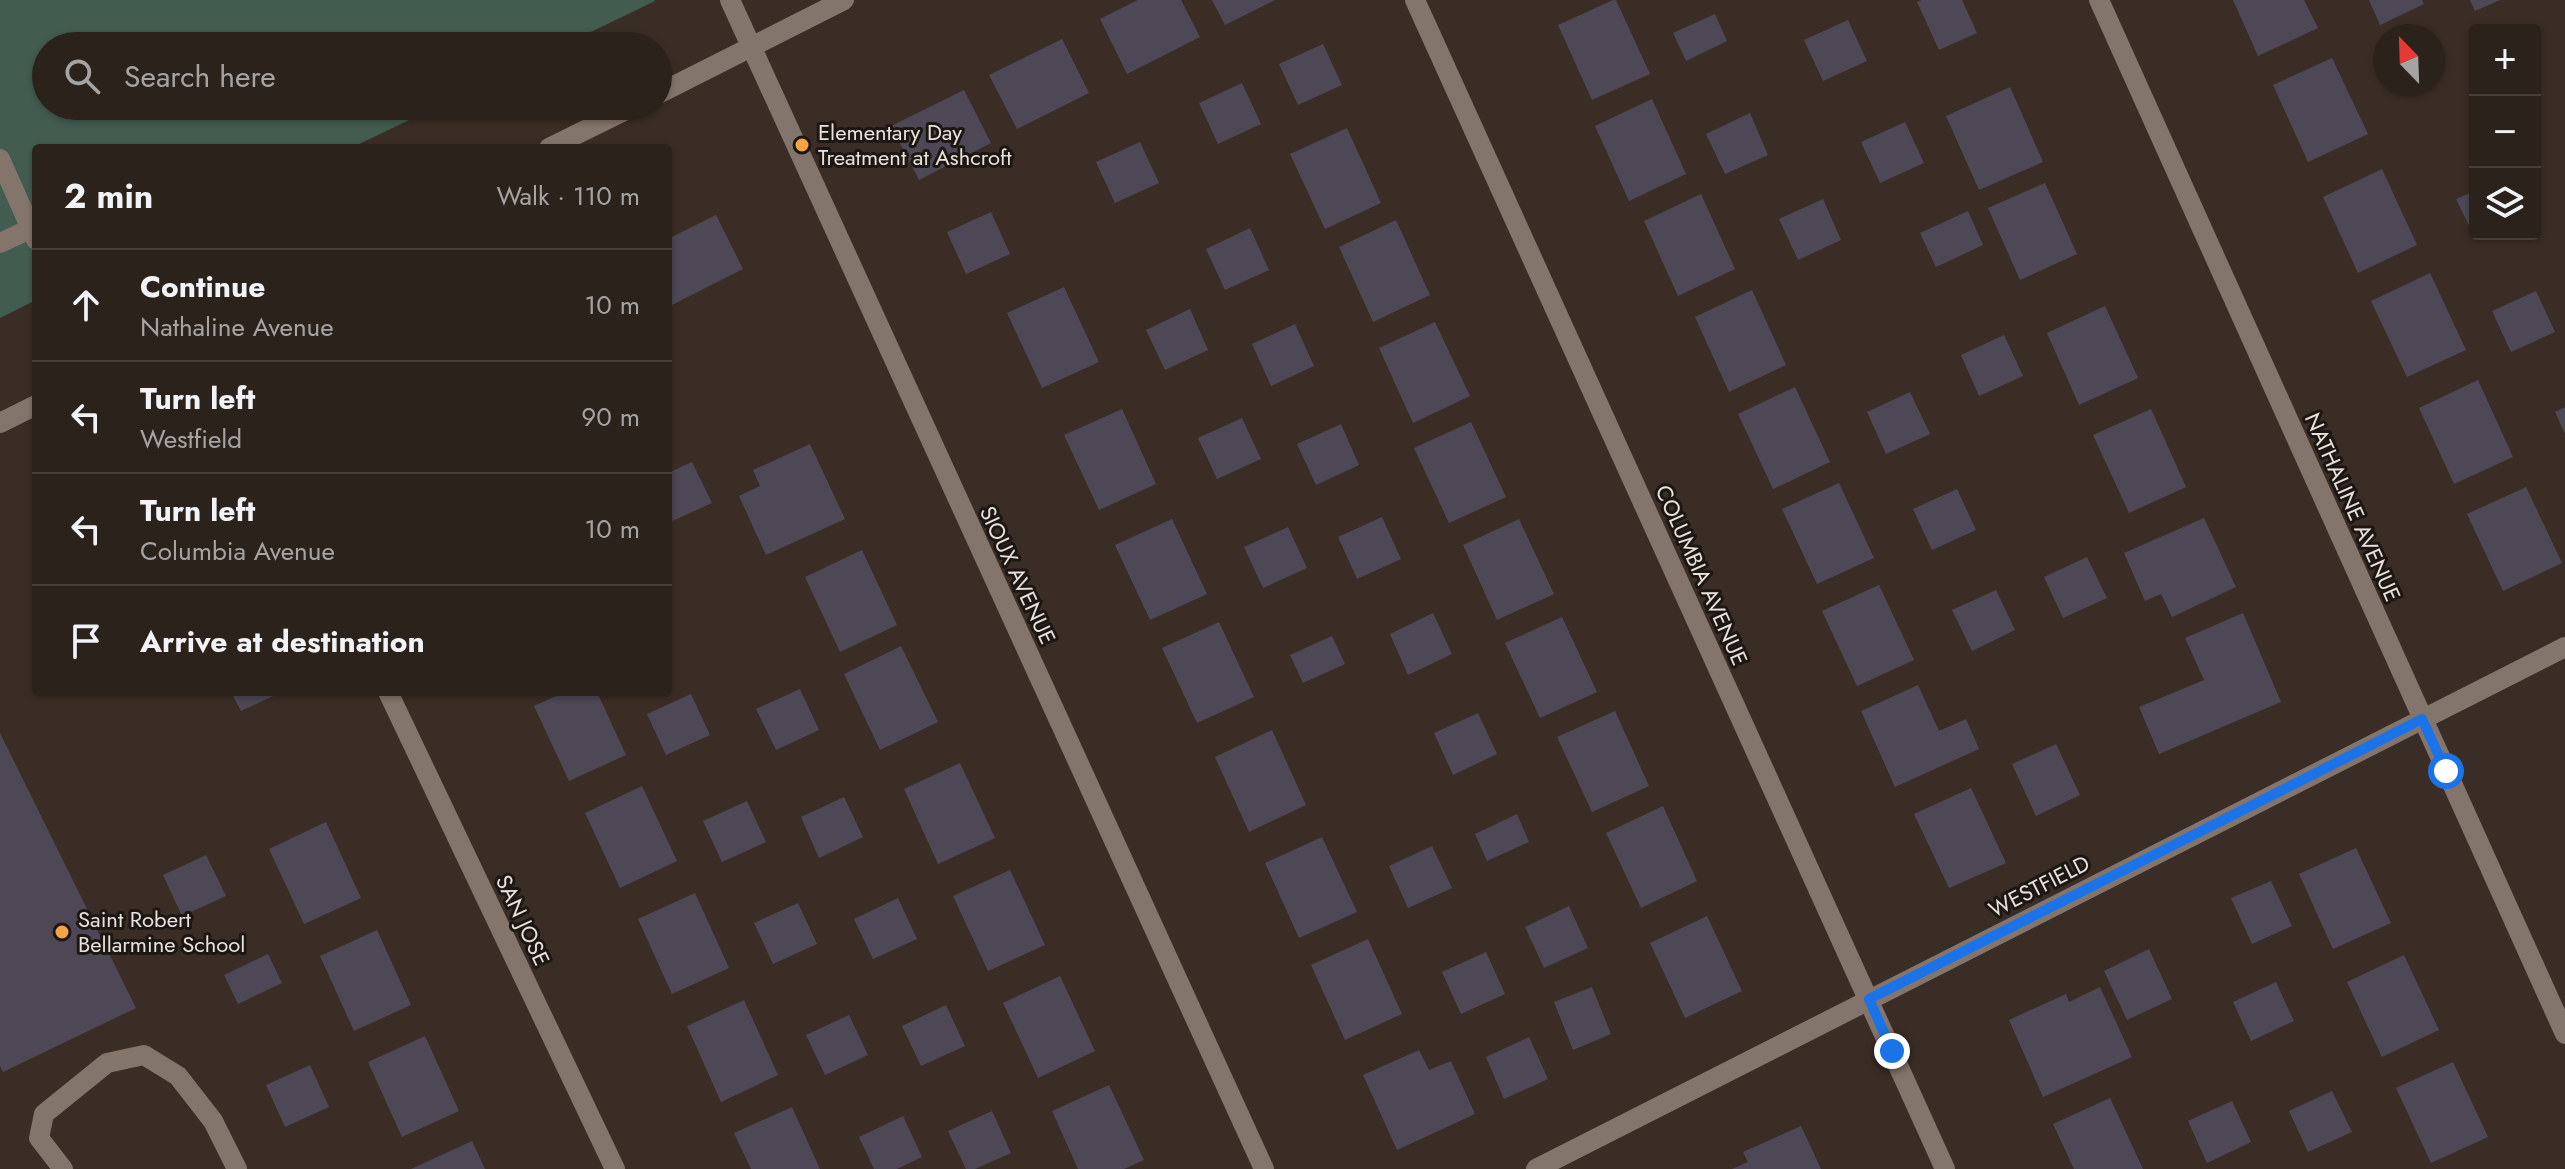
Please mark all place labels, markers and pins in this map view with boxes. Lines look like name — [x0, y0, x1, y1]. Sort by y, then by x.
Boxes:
place label: Elementary Day Treatment at Ashcroft — [818, 116, 1012, 173]
marker: Elementary Day Treatment at Ashcroft — [793, 136, 811, 154]
place label: Saint Robert Bellarmine School — [78, 903, 245, 960]
marker: Saint Robert Bellarmine School — [53, 923, 71, 941]

